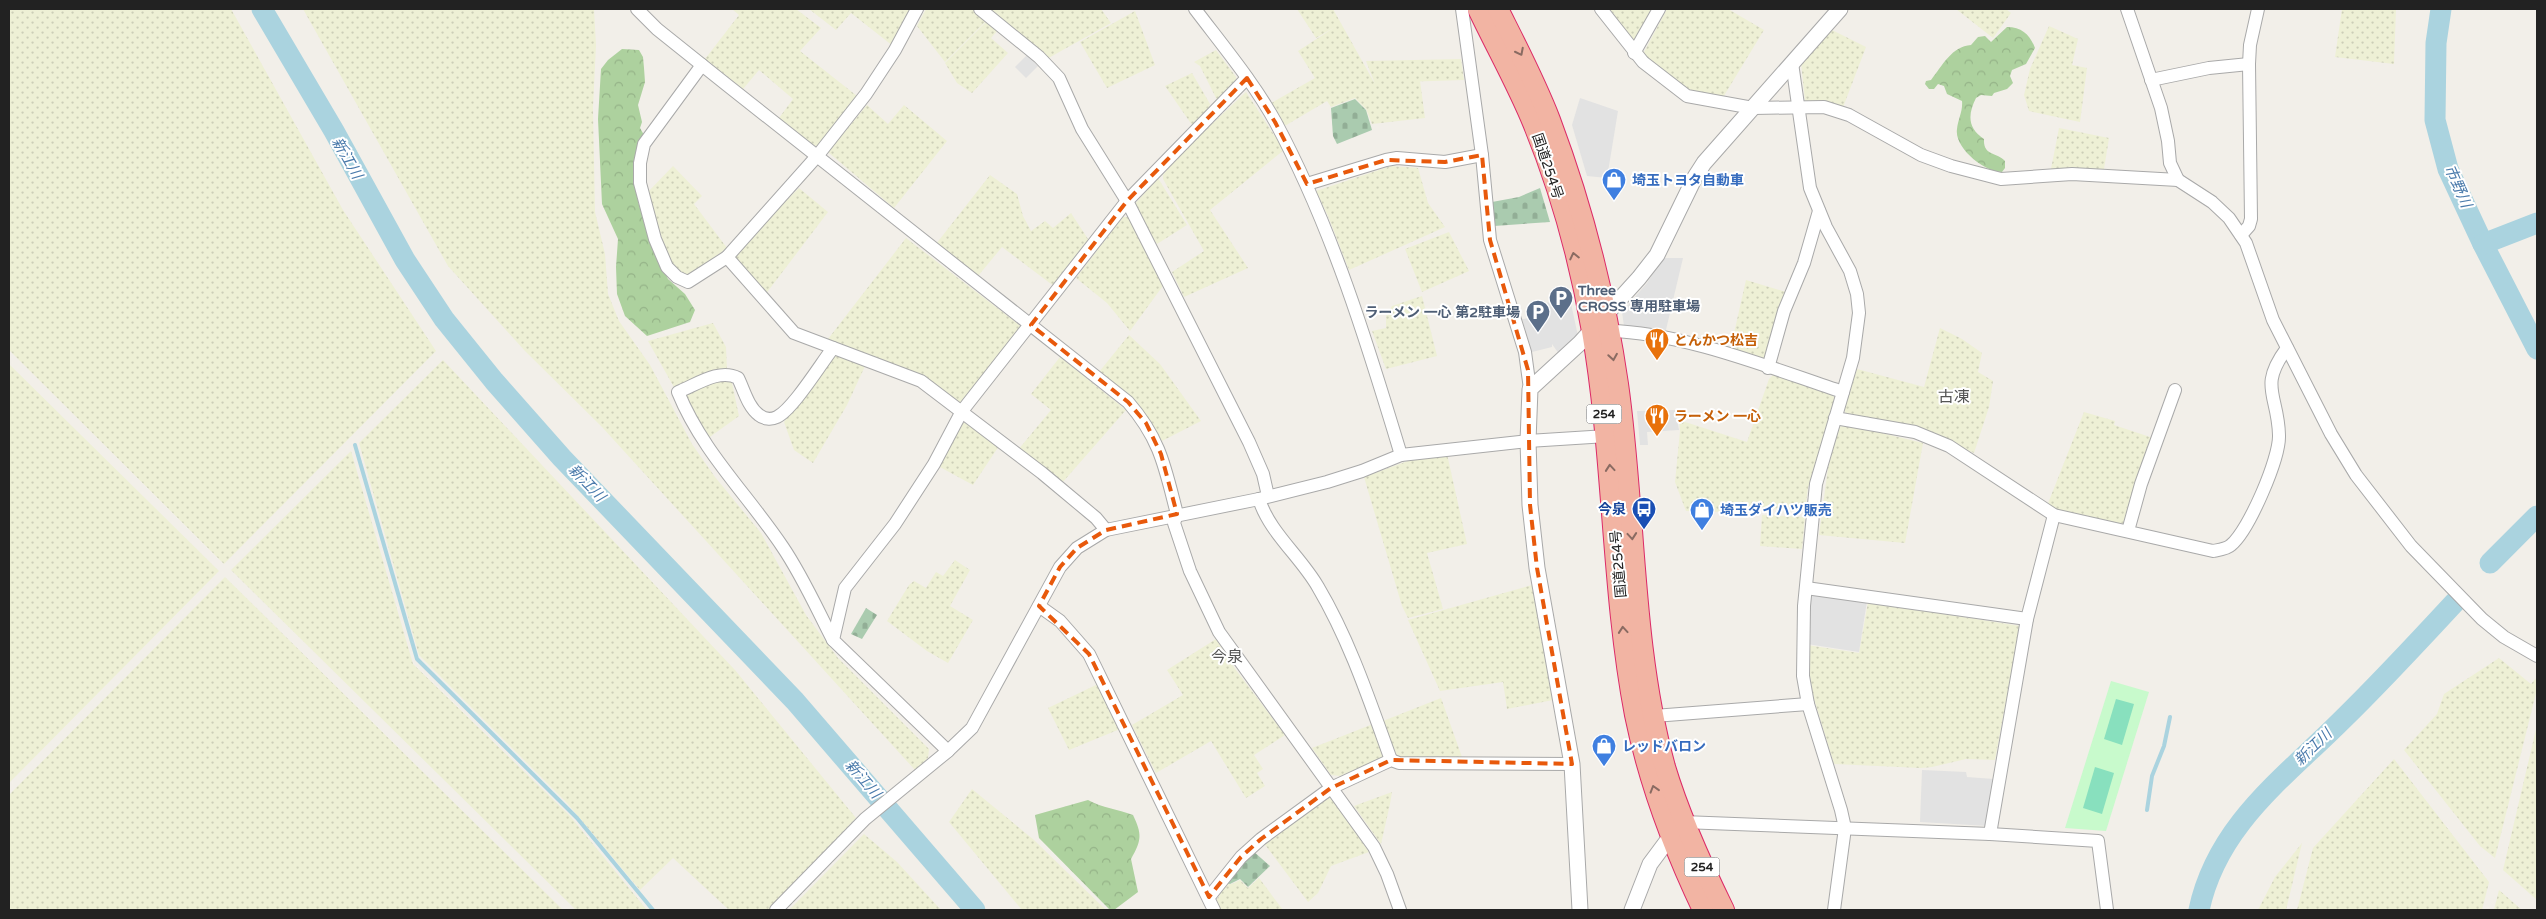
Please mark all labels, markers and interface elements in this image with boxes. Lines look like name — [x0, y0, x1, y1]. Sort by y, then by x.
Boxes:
one-way arrow — [1514, 47, 1524, 56]
street label: 国道254号 — [1528, 131, 1567, 201]
water label: 新江川 — [328, 134, 367, 184]
water label: 市野川 — [2441, 162, 2476, 212]
shop icon: 埼玉トヨタ自動車 — [1601, 167, 1627, 201]
place label: 埼玉トヨタ自動車 — [1632, 172, 1744, 189]
one-way arrow — [1569, 251, 1580, 260]
place label: Three CROSS 専用駐車場 — [1577, 282, 1700, 315]
parking icon: Three CROSS 専用駐車場 — [1548, 285, 1574, 319]
parking icon: ラーメン 一心 第2駐車場 — [1525, 299, 1551, 333]
place label: ラーメン 一心 第2駐車場 — [1364, 304, 1520, 321]
restaurant icon: とんかつ松吉 — [1644, 327, 1670, 361]
place label: とんかつ松吉 — [1674, 332, 1758, 349]
one-way arrow — [1608, 353, 1618, 361]
district label: 古凍 — [1938, 387, 1970, 407]
restaurant icon: ラーメン 一心 — [1644, 403, 1670, 437]
road number: 254 — [1586, 404, 1622, 424]
place label: ラーメン 一心 — [1674, 408, 1761, 425]
water label: 新江川 — [565, 461, 610, 507]
one-way arrow — [1604, 463, 1615, 471]
bus stop icon: 今泉 — [1631, 496, 1657, 530]
shop icon: 埼玉ダイハツ販売 — [1689, 497, 1715, 531]
place label: 今泉 — [1598, 501, 1626, 518]
place label: 埼玉ダイハツ販売 — [1720, 502, 1832, 519]
street label: 国道254号 — [1607, 529, 1630, 599]
one-way arrow — [1626, 532, 1637, 540]
one-way arrow — [1618, 625, 1629, 633]
district label: 今泉 — [1211, 647, 1243, 667]
water label: 新江川 — [2291, 724, 2337, 769]
shop icon: レッドバロン — [1591, 733, 1617, 767]
place label: レッドバロン — [1622, 738, 1706, 755]
water label: 新江川 — [841, 756, 886, 803]
one-way arrow — [1650, 785, 1660, 793]
road number: 254 — [1684, 858, 1720, 876]

